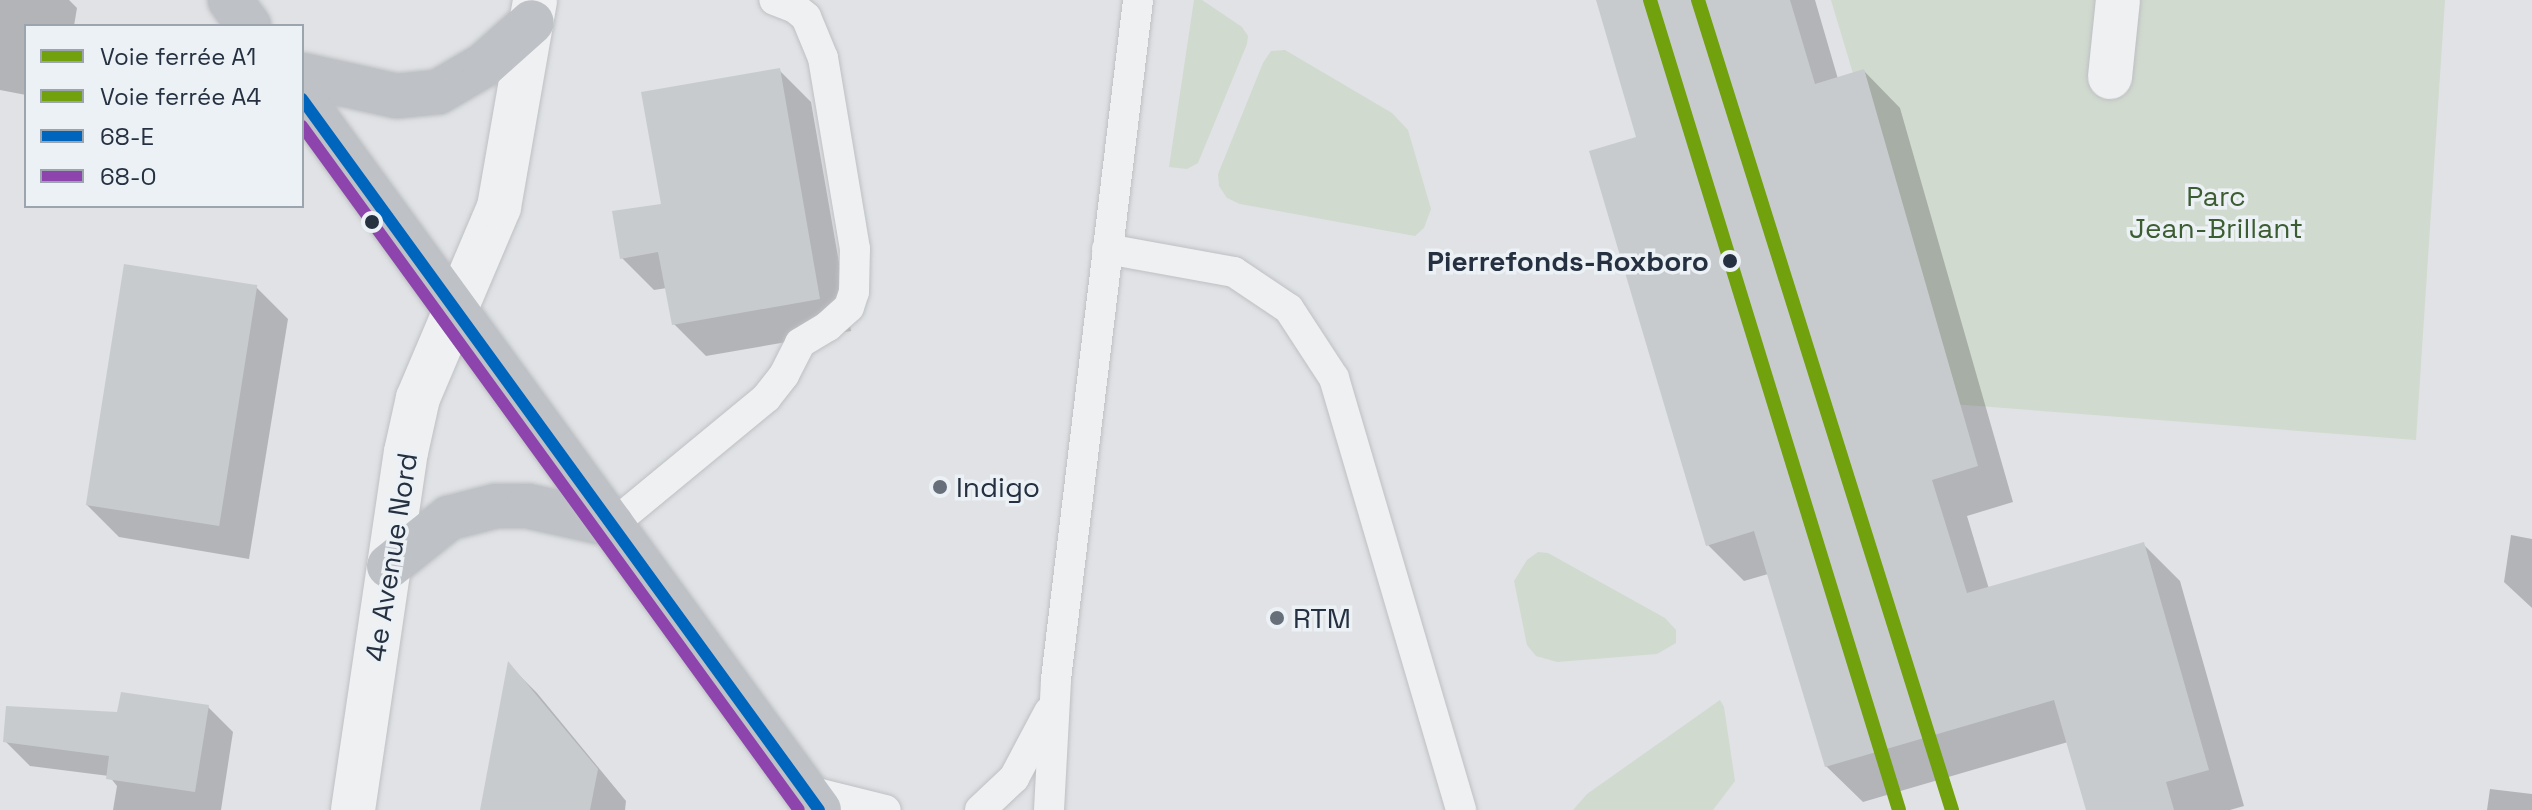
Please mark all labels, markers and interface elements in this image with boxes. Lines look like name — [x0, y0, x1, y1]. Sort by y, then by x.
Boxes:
legend — [24, 24, 304, 208]
text: Voie ferrée A1 — [100, 41, 256, 72]
text: Voie ferrée A4 — [100, 81, 261, 112]
text: 68-E — [100, 121, 154, 152]
text: 68-O — [100, 161, 157, 192]
park label: Parc Jean-Brillant — [2129, 179, 2303, 245]
unlabelled marker — [364, 214, 380, 230]
place label: Pierrefonds-Roxboro — [1427, 244, 1709, 278]
marker: Pierrefonds-Roxboro — [1716, 247, 1744, 275]
street label: 4e Avenue Nord — [358, 450, 424, 664]
place label: Indigo — [956, 470, 1040, 504]
marker: Indigo — [931, 478, 949, 496]
place label: RTM — [1293, 601, 1351, 635]
marker: RTM — [1268, 609, 1286, 627]

